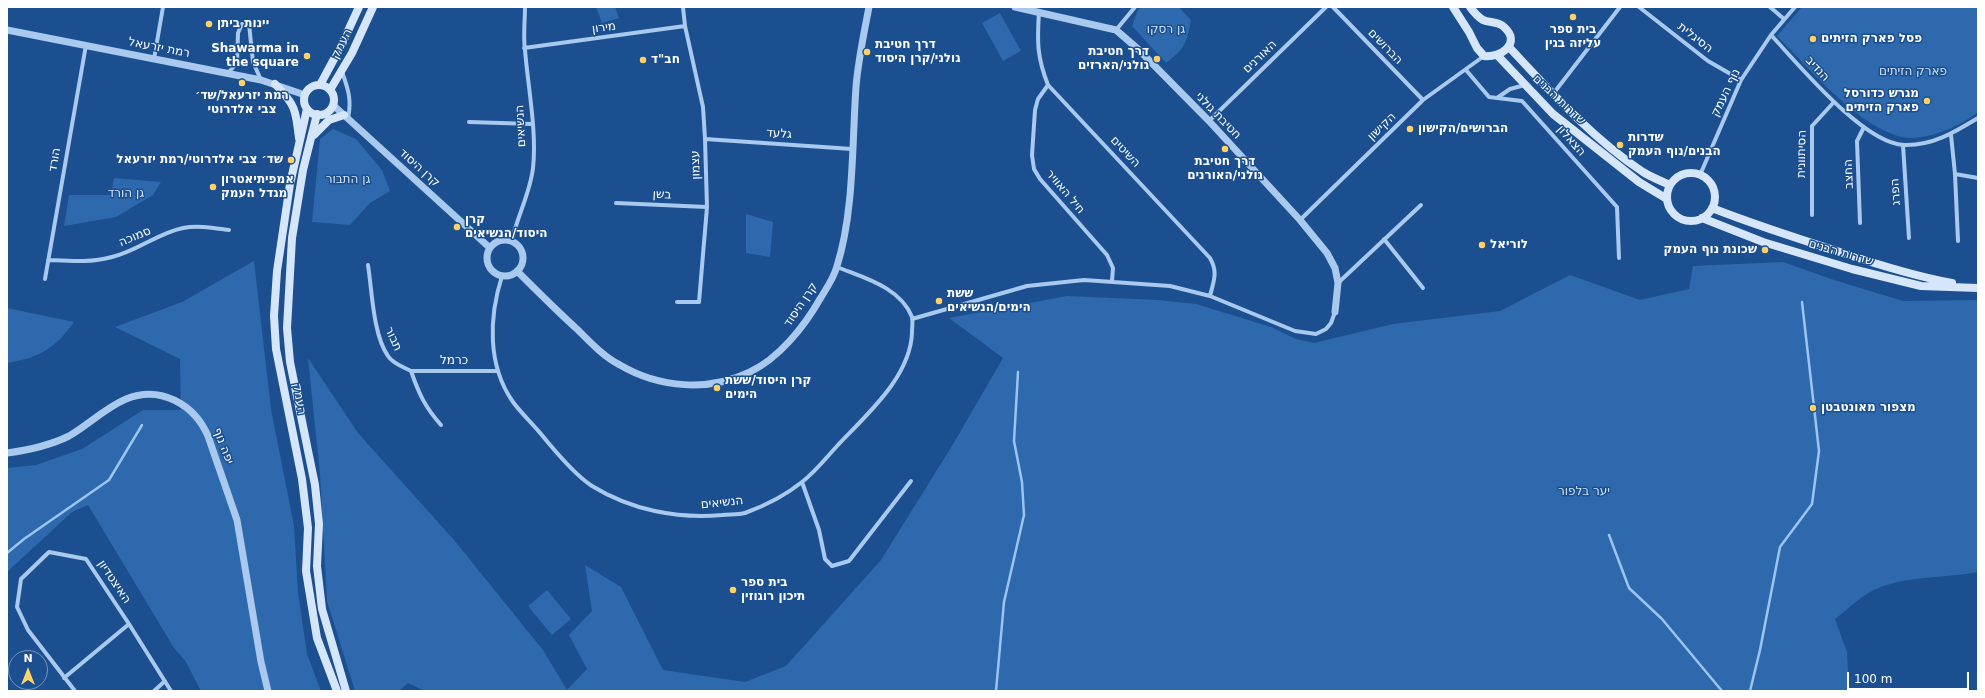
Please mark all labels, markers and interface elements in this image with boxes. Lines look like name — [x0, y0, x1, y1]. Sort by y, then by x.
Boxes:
marker: בית ספר עליזה בגין — [1568, 12, 1578, 22]
place label: יינות ביתן — [217, 17, 269, 31]
marker: יינות ביתן — [204, 19, 214, 29]
street label: מירון — [591, 19, 617, 37]
street label: הסיגלית — [1675, 20, 1715, 56]
park label: גן רסקו — [1147, 23, 1185, 37]
place label: בית ספר עליזה בגין — [1545, 23, 1601, 51]
street label: העמק — [328, 26, 356, 62]
street label: הברושים — [1365, 26, 1405, 68]
place label: פסל פארק הזיתים — [1821, 32, 1922, 46]
marker: פסל פארק הזיתים — [1808, 34, 1818, 44]
street label: רמת יזרעאל — [127, 35, 191, 61]
street label: האורנים — [1240, 37, 1280, 77]
place label: דרך חטיבת גולני/קרן היסוד — [875, 38, 961, 66]
place label: Shawarma in the square — [211, 42, 299, 70]
place label: דרך חטיבת גולני/הארזים — [1078, 45, 1149, 73]
marker: דרך חטיבת גולני/קרן היסוד — [862, 47, 872, 57]
marker: Shawarma in the square — [302, 51, 312, 61]
place label: חב"ד — [651, 53, 680, 67]
marker: דרך חטיבת גולני/הארזים — [1152, 54, 1162, 64]
street label: הנדיב — [1802, 54, 1832, 84]
marker: חב"ד — [638, 55, 648, 65]
park label: פארק הזיתים — [1879, 65, 1947, 79]
street label: נוף העמק — [1708, 67, 1744, 119]
street label: שדרות הבנים — [1530, 72, 1588, 128]
marker: רמת יזרעאל/שד׳ צבי אלדרוטי — [237, 78, 247, 88]
place label: מגרש כדורסל פארק הזיתים — [1844, 87, 1919, 115]
place label: רמת יזרעאל/שד׳ צבי אלדרוטי — [195, 89, 289, 117]
street label: חטיבת גולני — [1192, 90, 1244, 142]
marker: מגרש כדורסל פארק הזיתים — [1922, 96, 1932, 106]
street label: הנשיאים — [513, 104, 529, 148]
street label: הקישון — [1365, 110, 1399, 144]
place label: הברושים/הקישון — [1418, 122, 1508, 136]
street label: הצאלון — [1553, 123, 1589, 159]
marker: הברושים/הקישון — [1405, 124, 1415, 134]
street label: גלעד — [766, 126, 792, 142]
street label: הסיתוונית — [1794, 130, 1810, 178]
place label: שדרות הבנים/נוף העמק — [1628, 131, 1721, 159]
street label: השיטים — [1107, 133, 1143, 171]
marker: שדרות הבנים/נוף העמק — [1615, 140, 1625, 150]
marker: דרך חטיבת גולני/האורנים — [1220, 144, 1230, 154]
street label: קרן היסוד — [395, 146, 443, 190]
street label: הורד — [46, 147, 64, 173]
street label: עצמון — [688, 150, 704, 180]
place label: שד׳ צבי אלדרוטי/רמת יזרעאל — [116, 153, 283, 167]
marker: שד׳ צבי אלדרוטי/רמת יזרעאל — [286, 155, 296, 165]
place label: דרך חטיבת גולני/האורנים — [1187, 155, 1263, 183]
street label: החצב — [1841, 159, 1857, 189]
street label: חיל האוויר — [1042, 167, 1088, 217]
place label: אמפיתיאטרון מגדל העמק — [221, 173, 294, 201]
park label: גן התבור — [326, 173, 370, 187]
street label: הפרג — [1888, 178, 1904, 206]
marker: אמפיתיאטרון מגדל העמק — [208, 182, 218, 192]
park label: גן הורד — [108, 187, 144, 201]
street label: בשן — [652, 187, 672, 203]
place label: קרן היסוד/הנשיאים — [465, 213, 547, 241]
marker: קרן היסוד/הנשיאים — [452, 222, 462, 232]
street label: סמוכה — [117, 224, 153, 250]
street label: שדרות הבנים — [1807, 237, 1875, 269]
place label: לוריאל — [1490, 238, 1528, 252]
marker: לוריאל — [1477, 240, 1487, 250]
place label: שכונת נוף העמק — [1664, 243, 1757, 257]
marker: שכונת נוף העמק — [1760, 245, 1770, 255]
street label: קרן היסוד — [781, 280, 821, 330]
place label: ששת הימים/הנשיאים — [947, 287, 1031, 315]
marker: ששת הימים/הנשיאים — [934, 296, 944, 306]
street label: תבור — [381, 325, 405, 353]
street label: כרמל — [440, 354, 468, 368]
place label: קרן היסוד/ששת הימים — [725, 374, 811, 402]
street label: העמק — [289, 382, 309, 416]
marker: קרן היסוד/ששת הימים — [712, 383, 722, 393]
place label: מצפור מאונטבטן — [1821, 401, 1916, 415]
marker: מצפור מאונטבטן — [1808, 403, 1818, 413]
street label: יפה נוף — [210, 426, 236, 466]
park label: יער בלפור — [1558, 485, 1610, 499]
street label: הנשיאים — [700, 494, 744, 512]
street label: האיצטדיון — [94, 558, 134, 606]
place label: בית ספר תיכון רוגוזין — [741, 576, 805, 604]
marker: בית ספר תיכון רוגוזין — [728, 585, 738, 595]
north arrow — [8, 650, 48, 690]
text: N — [23, 652, 33, 665]
scale bar — [1849, 664, 1971, 690]
text: 100 m — [1854, 672, 1892, 686]

